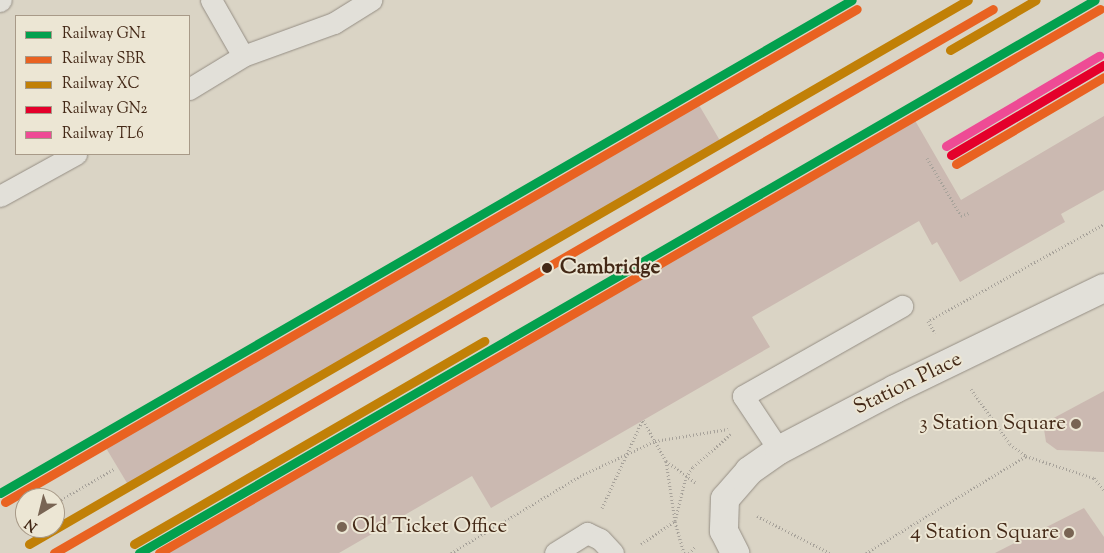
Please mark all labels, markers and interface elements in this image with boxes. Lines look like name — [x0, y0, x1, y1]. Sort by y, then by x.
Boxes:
legend — [15, 15, 190, 155]
text: Railway GN1 — [62, 24, 146, 45]
text: Railway SBR — [62, 49, 146, 70]
text: Railway XC — [62, 74, 140, 95]
text: Railway GN2 — [62, 99, 148, 120]
text: Railway TL6 — [62, 124, 144, 145]
place label: Cambridge — [560, 255, 660, 281]
marker: Cambridge — [538, 259, 556, 277]
street label: Station Place — [850, 347, 966, 421]
place label: 3 Station Square — [919, 411, 1066, 437]
marker: 3 Station Square — [1070, 418, 1082, 430]
north arrow — [15, 488, 65, 538]
text: N — [21, 513, 42, 536]
place label: Old Ticket Office — [352, 514, 507, 540]
place label: 4 Station Square — [910, 520, 1059, 546]
marker: Old Ticket Office — [336, 521, 348, 533]
marker: 4 Station Square — [1063, 527, 1075, 539]

